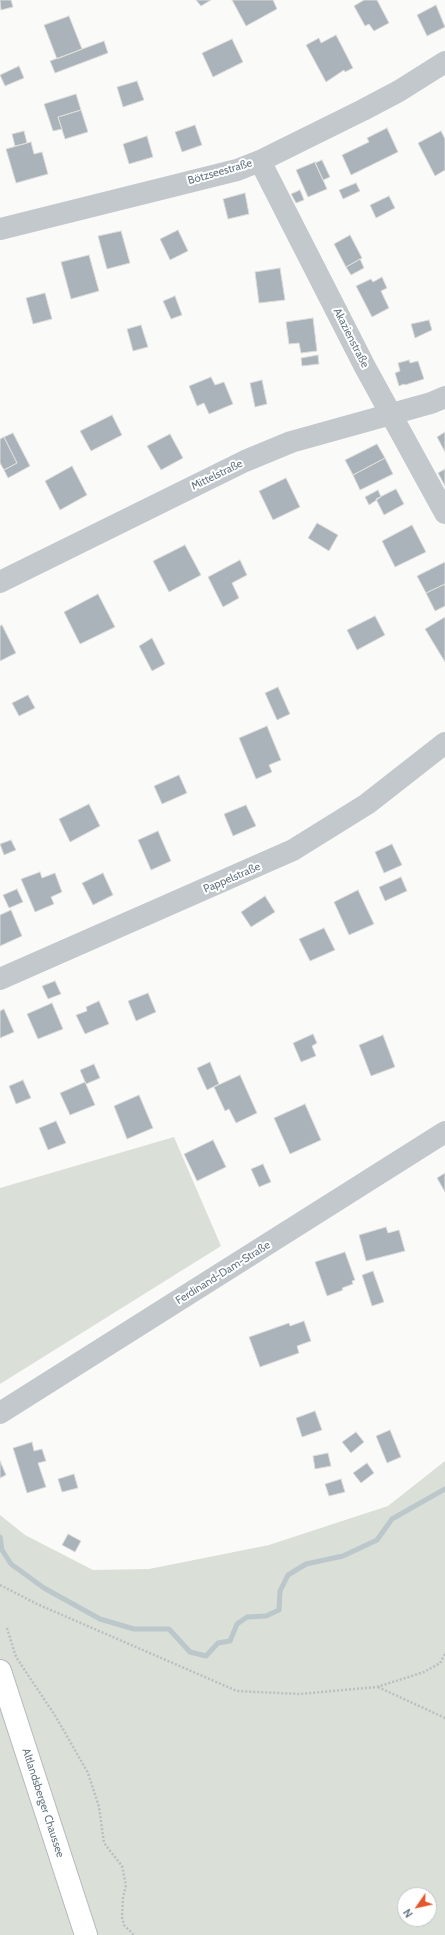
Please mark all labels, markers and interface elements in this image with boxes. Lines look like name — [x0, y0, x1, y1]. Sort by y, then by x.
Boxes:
street label: Bötzseestraße — [186, 157, 254, 187]
street label: Akazienstraße — [330, 306, 372, 370]
street label: Mittelstraße — [189, 457, 245, 493]
street label: Pappelstraße — [201, 860, 263, 896]
street label: Ferdinand-Dam-Straße — [173, 1239, 273, 1307]
street label: Altlandsberger Chaussee — [19, 1747, 67, 1859]
north arrow — [397, 1887, 437, 1927]
text: N — [400, 1906, 416, 1920]

